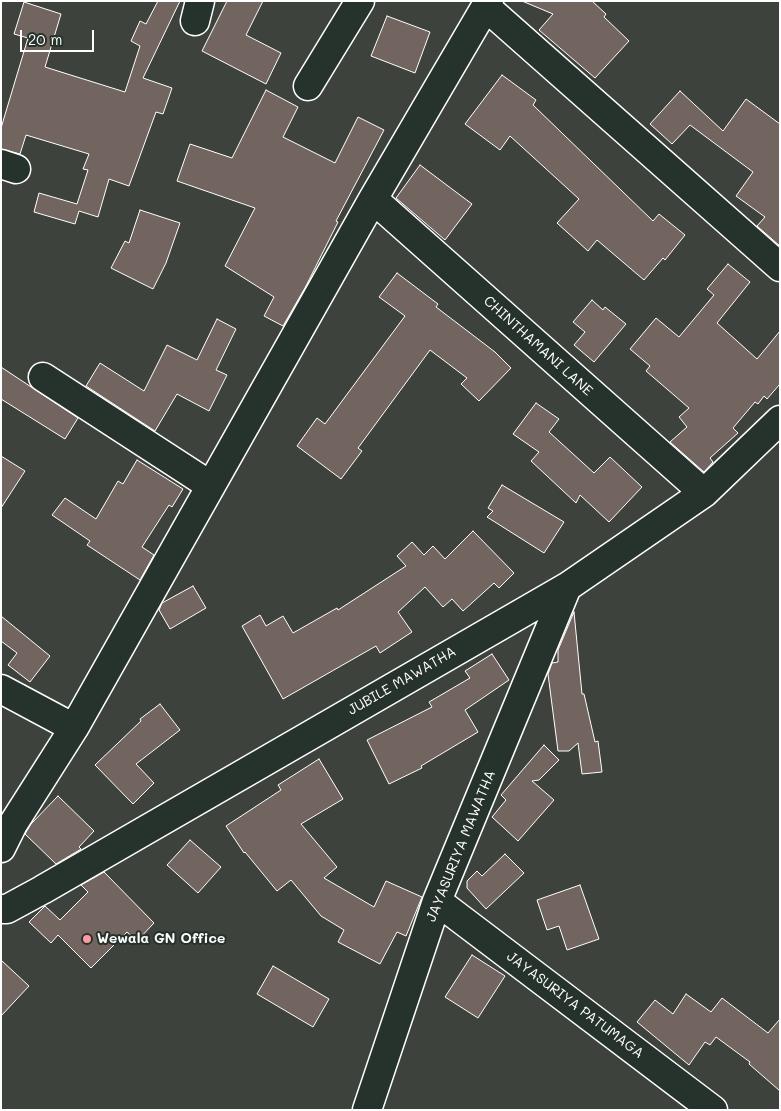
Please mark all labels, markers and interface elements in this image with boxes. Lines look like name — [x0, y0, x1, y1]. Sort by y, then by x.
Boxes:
scale bar — [22, 20, 96, 52]
text: 20 m — [28, 29, 62, 49]
street label: CHINTHAMANI LANE — [480, 293, 596, 399]
street label: JUBILE MAWATHA — [345, 643, 459, 719]
street label: JAYASURIYA MAWATHA — [423, 768, 499, 924]
place label: Wewala GN Office — [97, 931, 225, 947]
marker: Wewala GN Office — [81, 933, 93, 945]
street label: JAYASURIYA PATUMAGA — [503, 948, 647, 1062]

